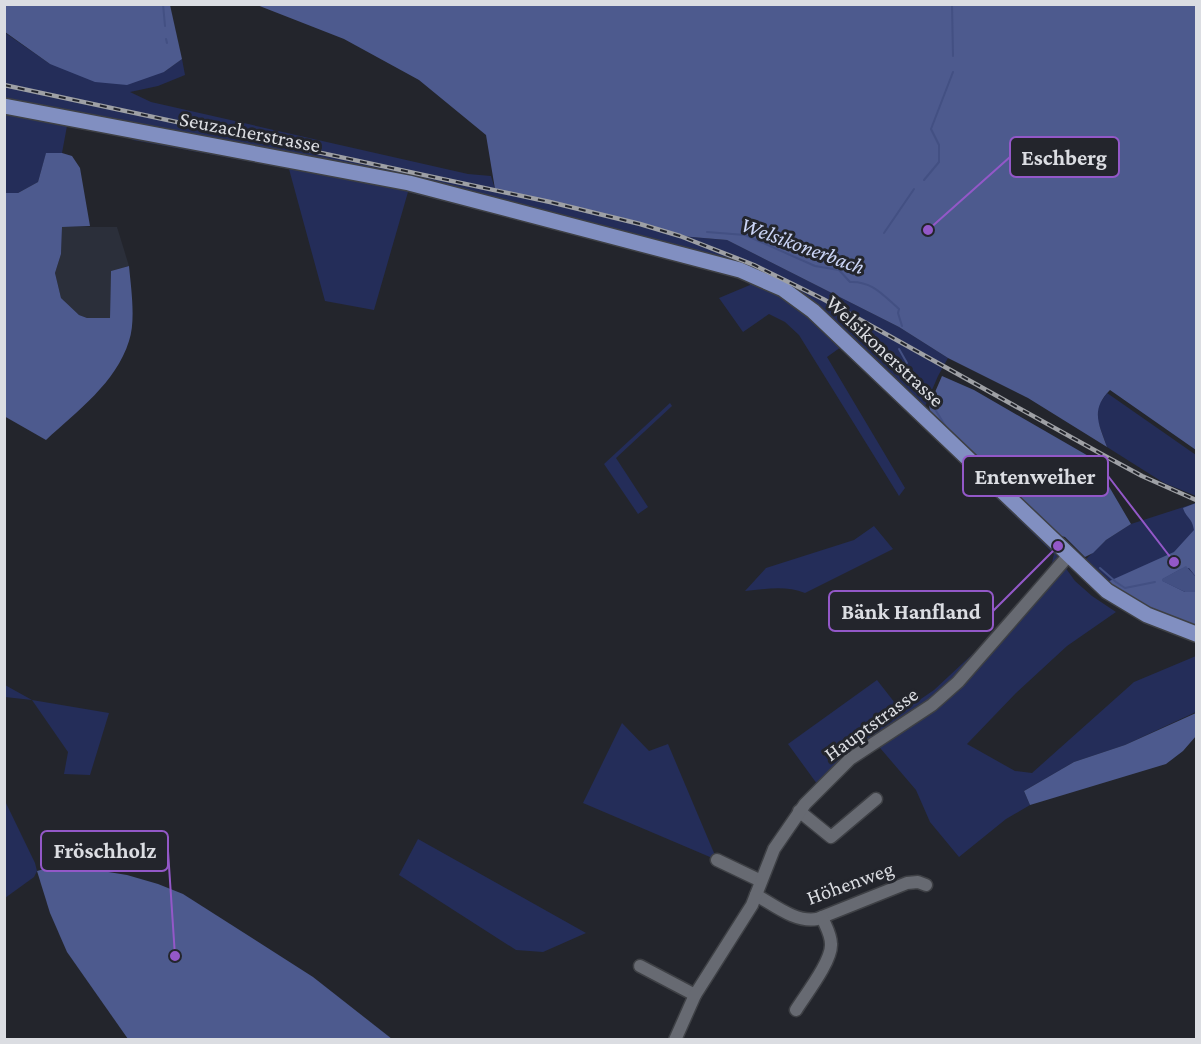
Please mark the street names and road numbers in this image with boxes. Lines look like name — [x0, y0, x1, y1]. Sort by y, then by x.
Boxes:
street label: Seuzacherstrasse — [178, 107, 322, 157]
street label: Welsikonerstrasse — [821, 290, 949, 412]
street label: Hauptstrasse — [819, 682, 923, 766]
street label: Höhenweg — [803, 856, 897, 910]

